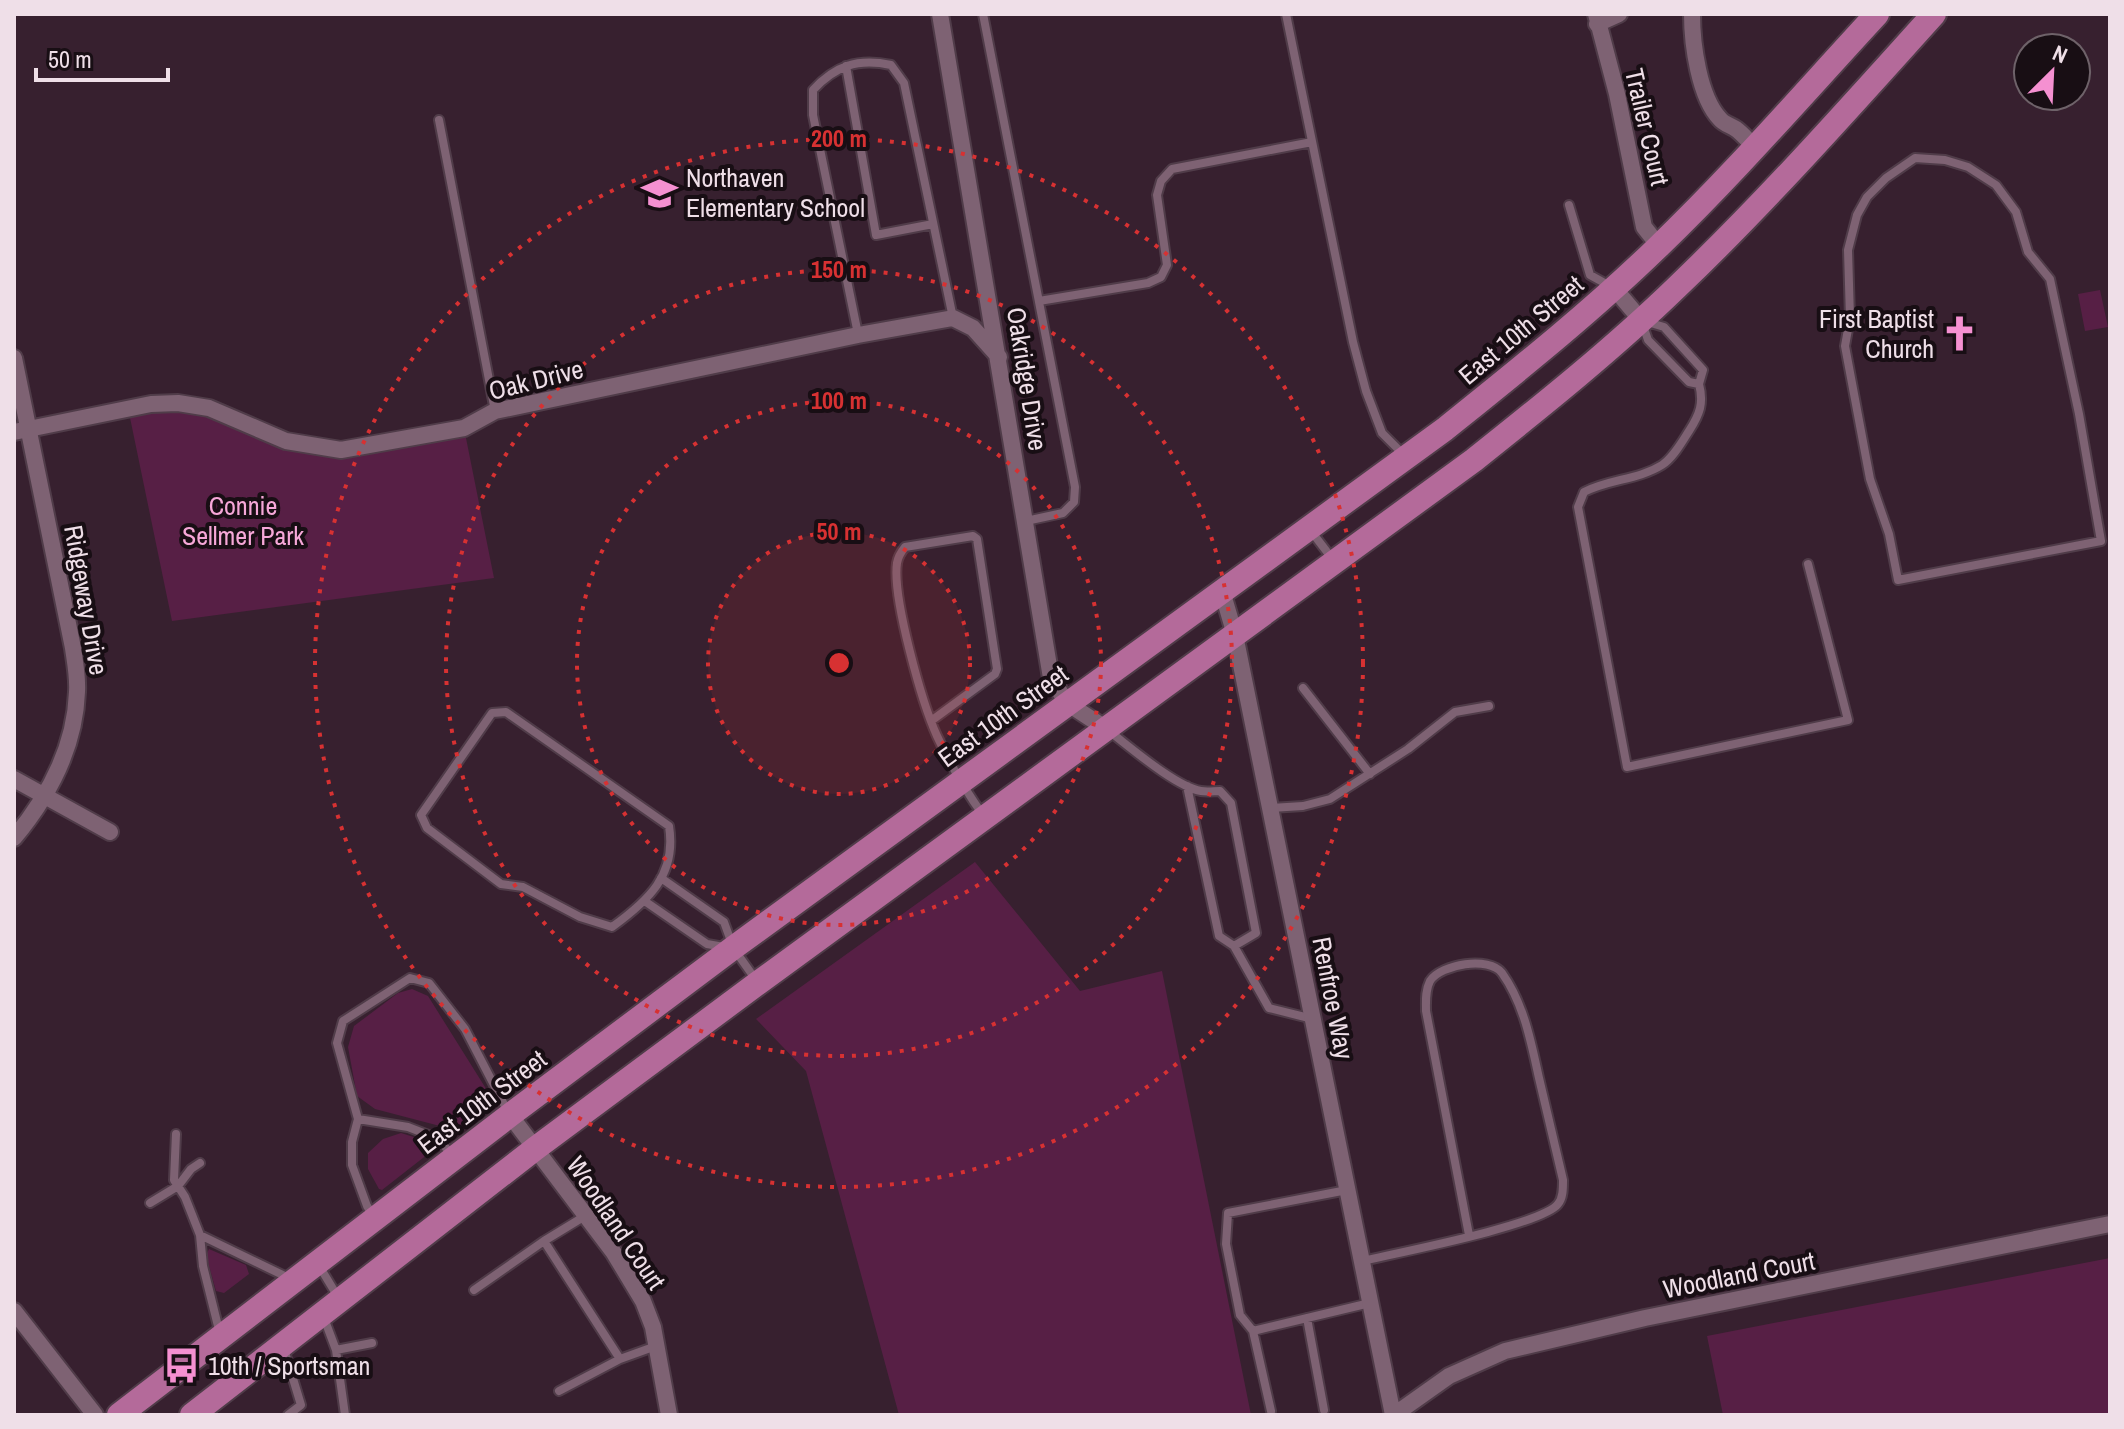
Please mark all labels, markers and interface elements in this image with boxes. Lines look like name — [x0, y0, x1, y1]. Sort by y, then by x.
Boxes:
scale bar — [36, 32, 168, 82]
north arrow — [2012, 32, 2092, 112]
text: N — [2048, 37, 2072, 70]
text: 50 m — [48, 43, 92, 75]
street label: Trailer Court — [1617, 65, 1678, 189]
text: 200 m — [811, 122, 867, 154]
place label: Northaven Elementary School — [686, 160, 865, 225]
school or university icon: Northaven Elementary School — [641, 174, 679, 212]
text: 150 m — [811, 253, 867, 285]
street label: East 10th Street — [1451, 267, 1591, 392]
place label: First Baptist Church — [1819, 301, 1934, 366]
street label: Oakridge Drive — [999, 305, 1056, 453]
church icon: First Baptist Church — [1941, 315, 1979, 353]
street label: Oak Drive — [485, 351, 587, 408]
text: 100 m — [811, 384, 867, 416]
park label: Connie Sellmer Park — [182, 488, 304, 553]
text: 50 m — [817, 515, 861, 547]
street label: Ridgeway Drive — [56, 522, 117, 678]
centre of rings — [825, 649, 853, 677]
street label: East 10th Street — [931, 656, 1075, 775]
street label: Renfroe Way — [1305, 934, 1363, 1062]
street label: East 10th Street — [410, 1042, 553, 1162]
street label: Woodland Court — [559, 1149, 674, 1296]
street label: Woodland Court — [1660, 1243, 1818, 1306]
bus stop icon: 10th / Sportsman — [163, 1347, 201, 1385]
place label: 10th / Sportsman — [208, 1348, 370, 1383]

